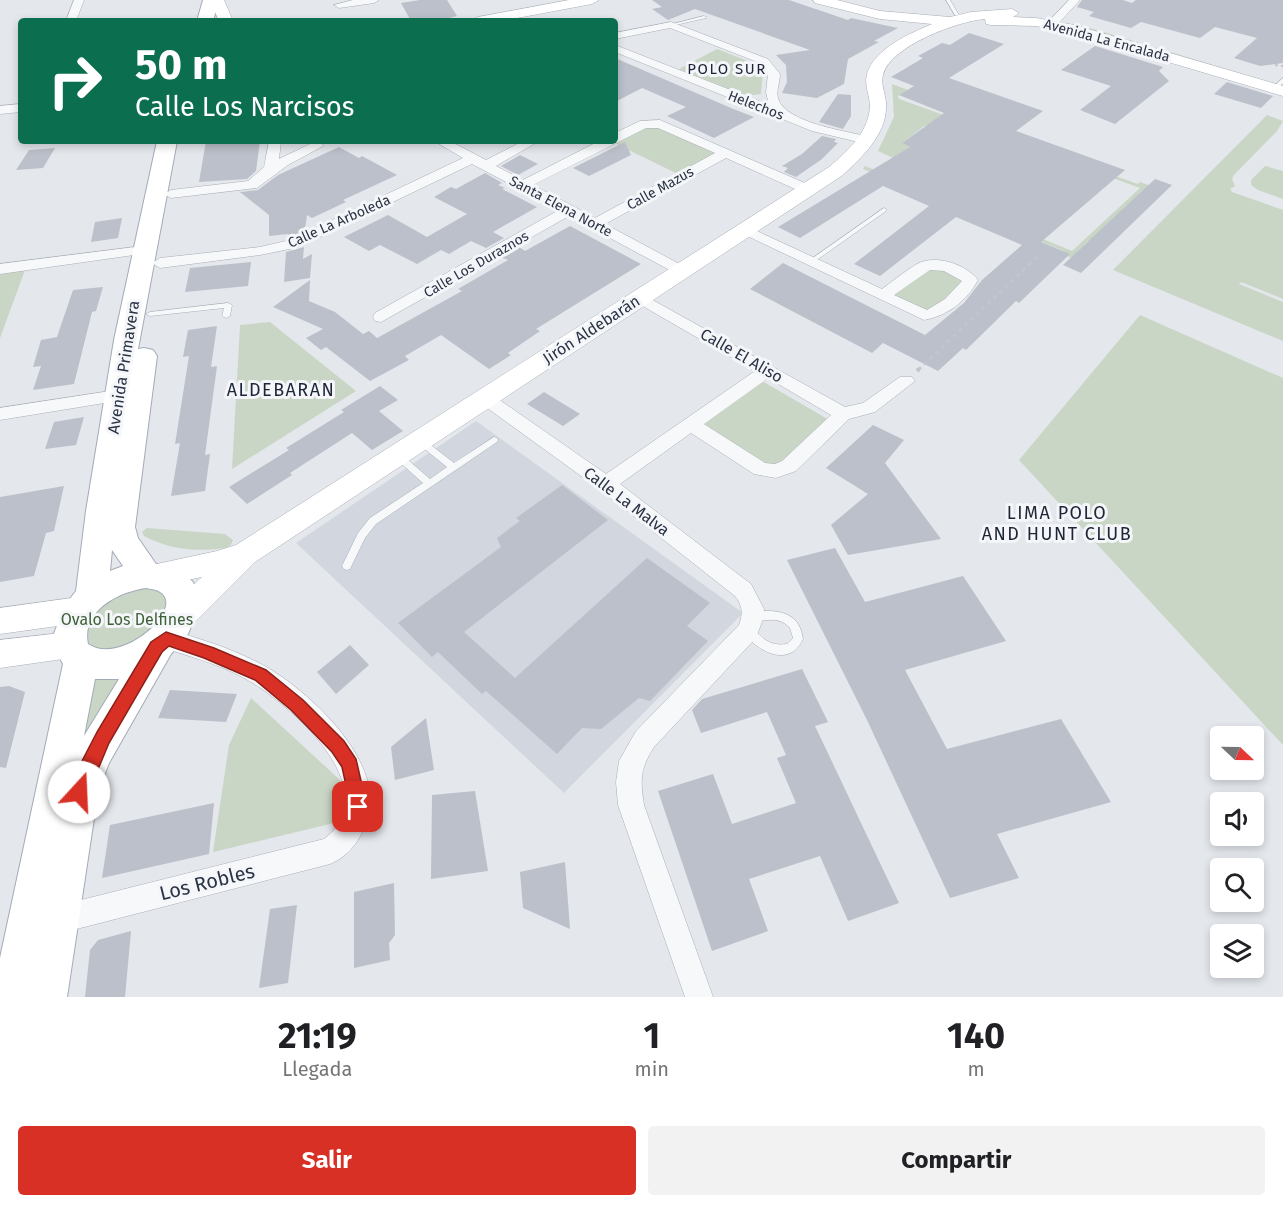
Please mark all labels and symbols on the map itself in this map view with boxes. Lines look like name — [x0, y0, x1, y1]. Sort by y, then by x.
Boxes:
street label: Avenida La Encalada — [1042, 15, 1172, 65]
district label: POLO SUR — [687, 60, 767, 78]
street label: Helechos — [726, 87, 787, 124]
street label: Calle Mazus — [624, 163, 697, 214]
street label: Santa Elena Norte — [506, 172, 615, 241]
street label: Calle La Arboleda — [285, 191, 393, 252]
street label: Calle Los Duraznos — [421, 227, 532, 301]
street label: Jirón Aldebarán — [539, 291, 643, 368]
street label: Avenida Primavera — [104, 299, 143, 435]
street label: Calle El Aliso — [697, 324, 786, 387]
district label: ALDEBARAN — [227, 379, 335, 401]
street label: Calle La Malva — [580, 463, 673, 540]
district label: LIMA POLO AND HUNT CLUB — [982, 502, 1132, 545]
park label: Ovalo Los Delfines — [61, 610, 193, 629]
north arrow — [1210, 726, 1264, 780]
position arrow — [47, 760, 111, 824]
pin — [332, 781, 383, 832]
street label: Los Robles — [157, 859, 257, 905]

